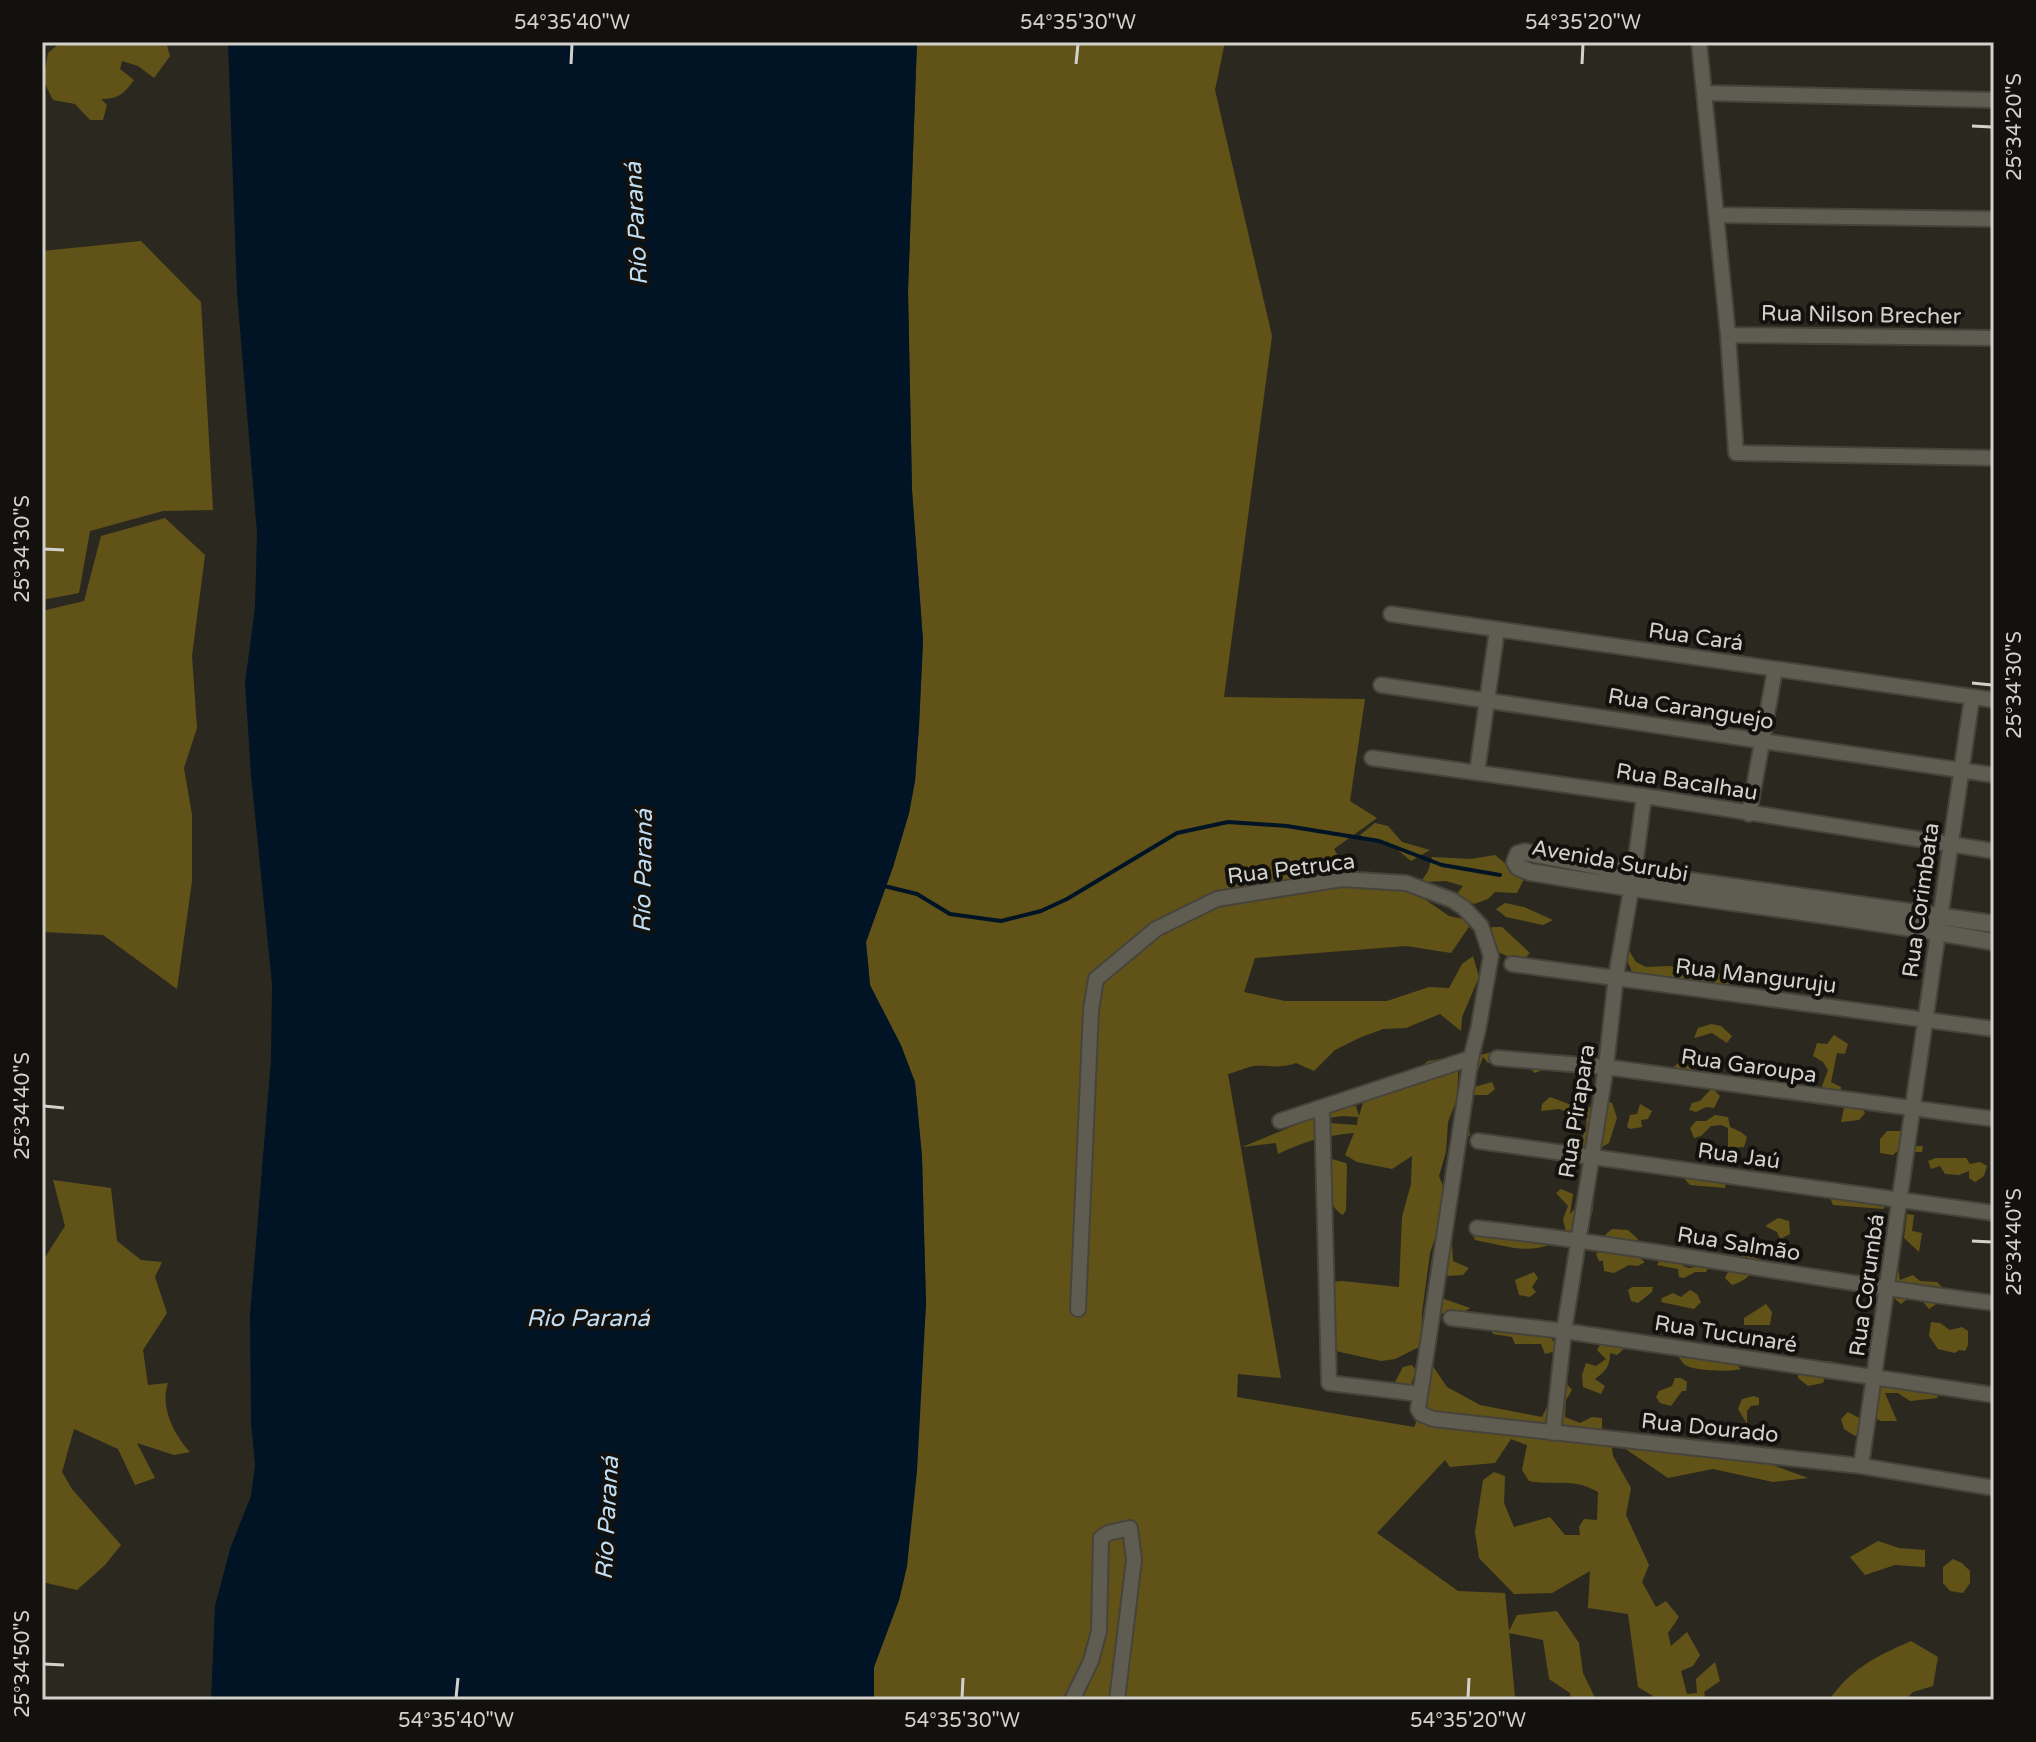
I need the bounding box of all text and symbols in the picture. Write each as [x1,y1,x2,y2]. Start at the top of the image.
text: 54°35'40"W [514,11,630,35]
text: 54°35'30"W [1020,11,1136,35]
text: 54°35'20"W [1525,11,1641,35]
text: 25°34'20"S [2003,73,2027,181]
water label: Río Paraná [619,161,654,286]
street label: Rua Nilson Brecher [1761,300,1962,330]
text: 25°34'30"S [11,495,35,603]
street label: Rua Cará [1647,617,1745,657]
text: 25°34'30"S [2003,631,2027,739]
street label: Rua Caranguejo [1606,683,1776,735]
street label: Rua Bacalhau [1614,758,1760,806]
water label: Río Paraná [628,808,659,933]
street label: Rua Corimbata [1897,821,1945,979]
street label: Avenida Surubi [1530,834,1690,888]
street label: Rua Petruca [1226,848,1356,890]
street label: Rua Manguruju [1674,953,1838,999]
street label: Rua Pirapara [1554,1042,1600,1180]
street label: Rua Garoupa [1679,1044,1819,1088]
text: 25°34'40"S [11,1052,35,1160]
street label: Rua Jaú [1696,1137,1782,1175]
text: 25°34'40"S [2003,1188,2027,1296]
street label: Rua Corumbá [1844,1212,1890,1358]
street label: Rua Salmão [1675,1221,1802,1267]
water label: Rio Paraná [526,1304,650,1333]
street label: Rua Tucunaré [1653,1310,1799,1358]
street label: Rua Dourado [1640,1408,1780,1448]
water label: Río Paraná [590,1455,625,1581]
text: 25°34'50"S [11,1610,35,1718]
text: 54°35'40"W [398,1709,514,1733]
text: 54°35'30"W [904,1709,1020,1733]
text: 54°35'20"W [1410,1709,1526,1733]

